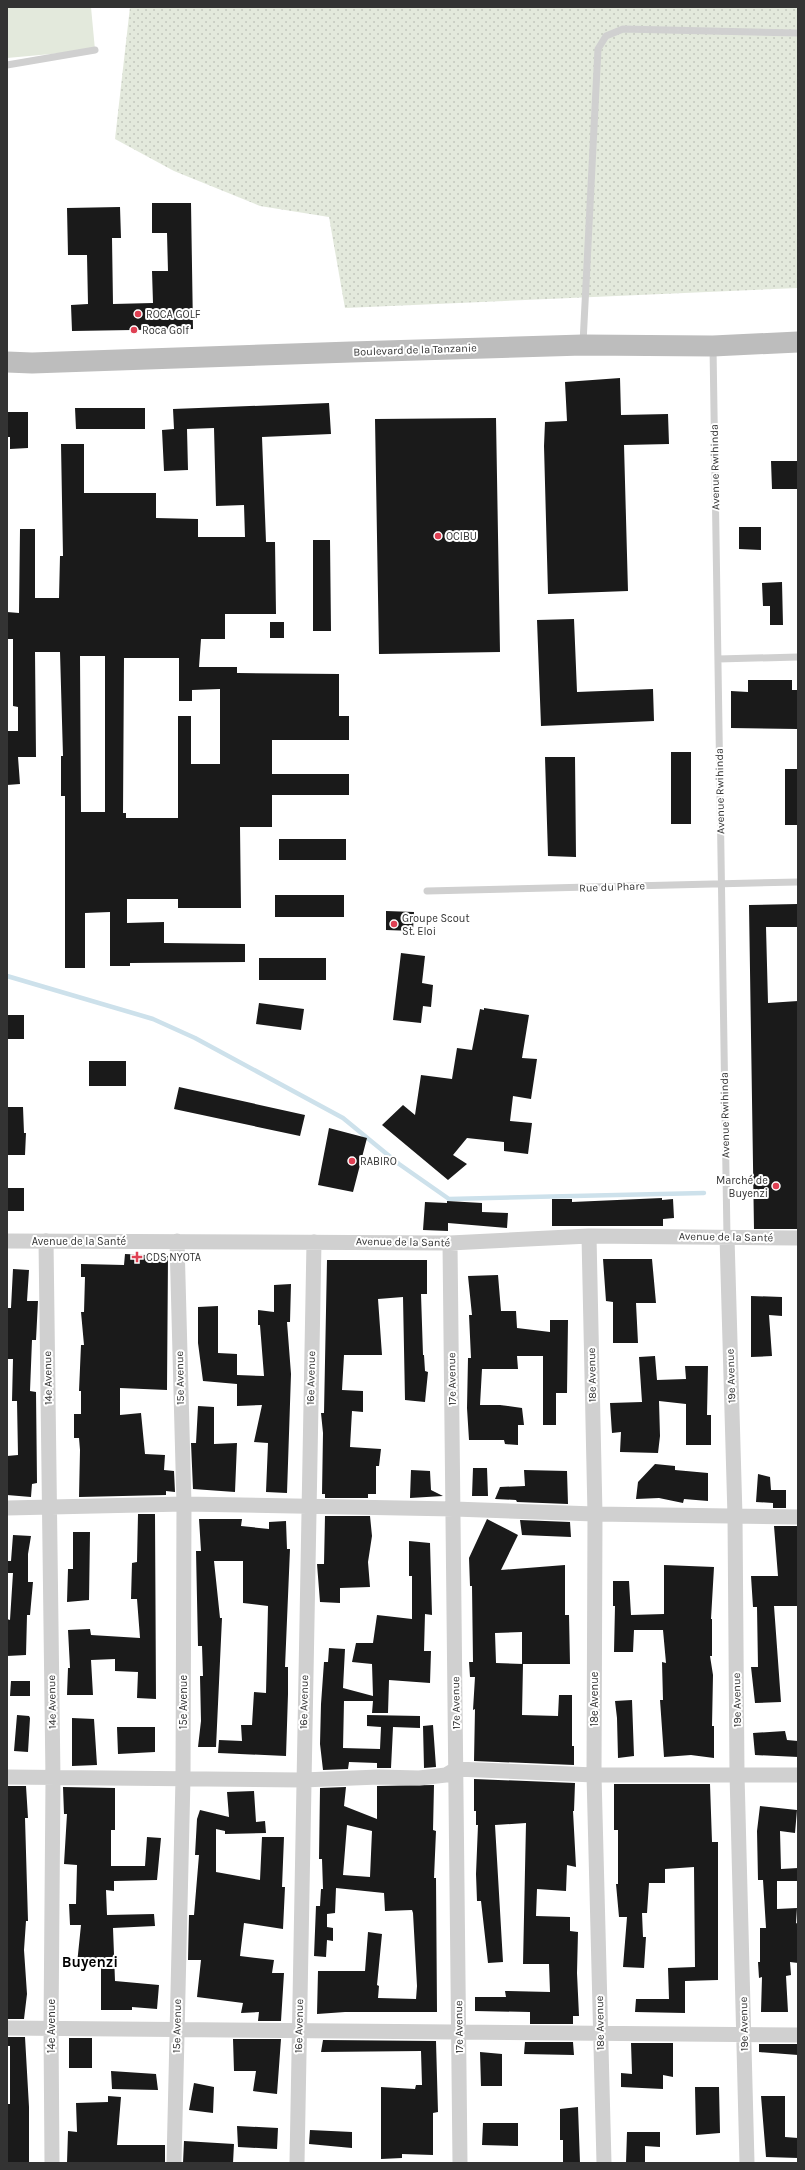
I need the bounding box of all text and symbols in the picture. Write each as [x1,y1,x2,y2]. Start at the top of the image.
place label: ROCA GOLF [146,308,201,321]
marker: ROCA GOLF [133,309,143,319]
place label: Roca Golf [142,324,189,337]
marker: Roca Golf [129,325,139,335]
street label: Boulevard de la Tanzanie [353,341,477,359]
street label: Avenue Rwihinda [708,424,722,510]
place label: OCIBU [446,530,477,543]
marker: OCIBU [433,531,443,541]
street label: Avenue Rwihinda [713,748,727,834]
street label: Rue du Phare [579,879,645,895]
place label: Groupe Scout St. Eloi [402,912,470,938]
marker: Groupe Scout St. Eloi [389,919,399,929]
street label: Avenue Rwihinda [718,1072,732,1158]
place label: RABIRO [360,1155,397,1168]
marker: RABIRO [347,1156,357,1166]
place label: Marché de Buyenzi [716,1174,768,1200]
marker: Marché de Buyenzi [771,1181,781,1191]
street label: Avenue de la Santé [679,1230,774,1244]
street label: Avenue de la Santé [32,1235,127,1248]
street label: Avenue de la Santé [356,1235,451,1249]
marker: CDS NYOTA [131,1251,143,1263]
place label: CDS NYOTA [146,1251,202,1264]
street label: 18e Avenue [585,1347,599,1403]
street label: 19e Avenue [724,1348,738,1403]
street label: 14e Avenue [41,1350,55,1405]
street label: 15e Avenue [173,1350,187,1405]
street label: 16e Avenue [304,1350,318,1405]
street label: 17e Avenue [445,1352,459,1406]
street label: 18e Avenue [588,1671,601,1726]
street label: 19e Avenue [730,1672,744,1727]
street label: 14e Avenue [45,1674,59,1729]
street label: 15e Avenue [177,1674,190,1729]
street label: 16e Avenue [297,1674,311,1729]
street label: 17e Avenue [449,1676,463,1730]
district label: Buyenzi [62,1953,118,1971]
street label: 18e Avenue [593,1995,607,2051]
street label: 19e Avenue [737,1996,751,2051]
street label: 15e Avenue [170,1998,184,2053]
street label: 16e Avenue [292,1998,306,2053]
street label: 14e Avenue [45,1999,58,2053]
street label: 17e Avenue [452,2000,466,2054]

